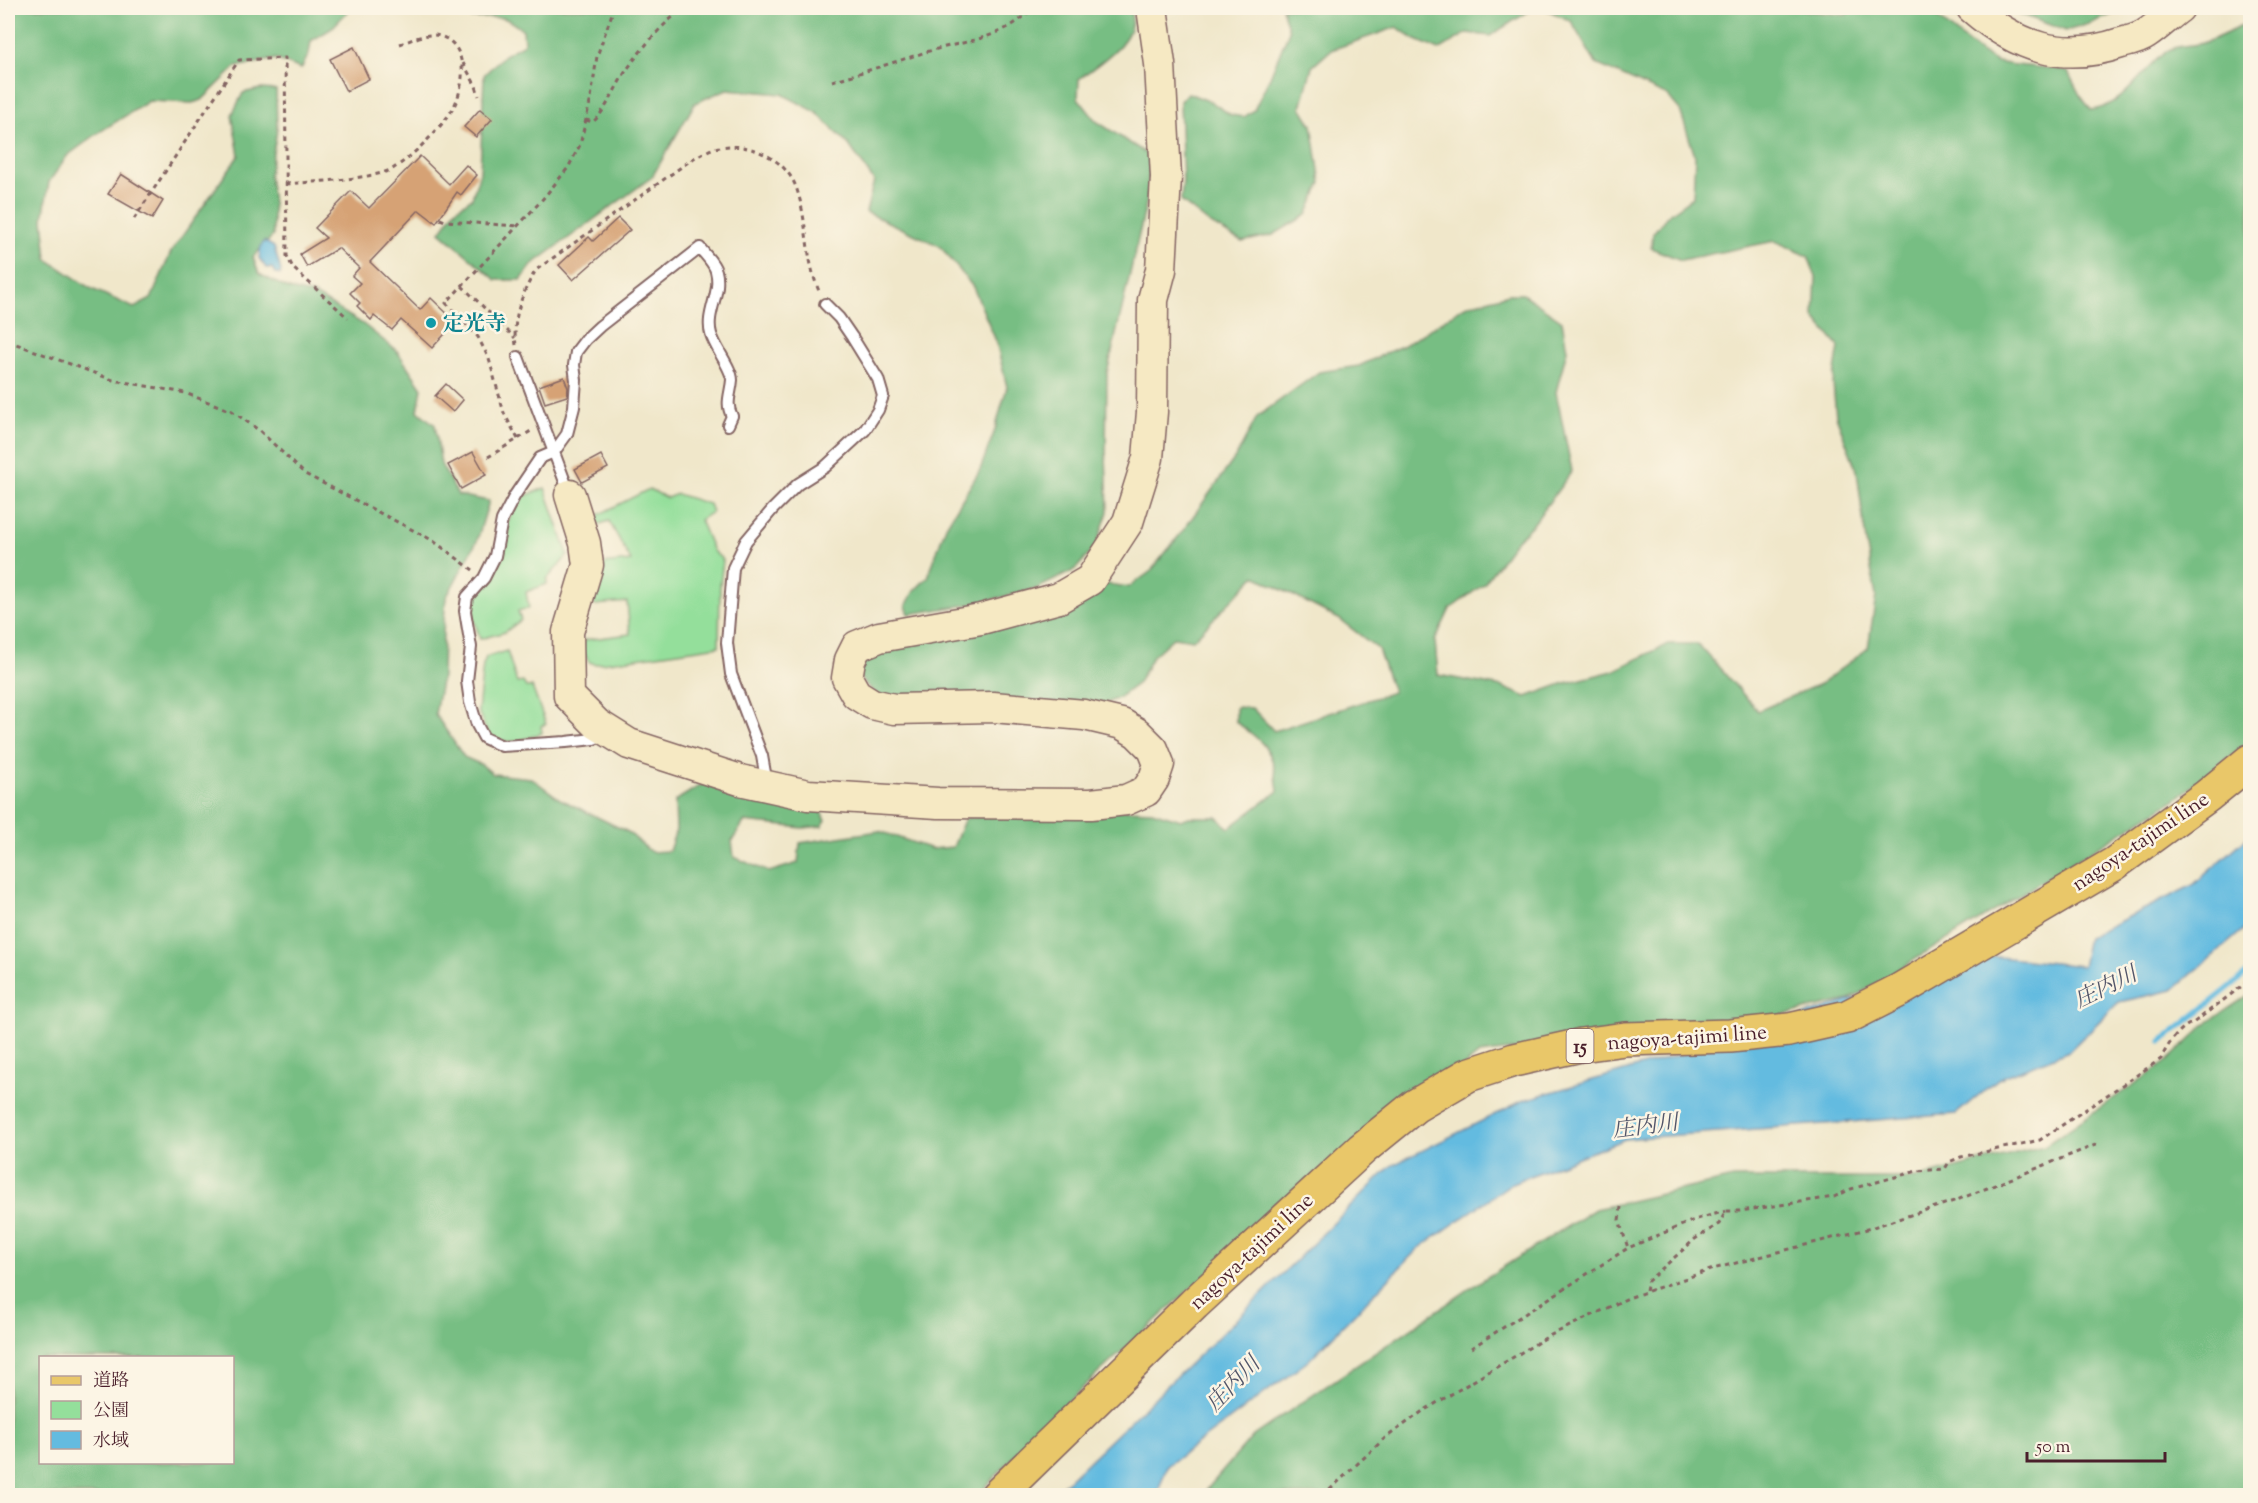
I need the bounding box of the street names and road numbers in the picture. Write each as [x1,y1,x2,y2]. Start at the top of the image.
street label: nagoya-tajimi line [2067,786,2216,900]
street label: nagoya-tajimi line [1606,1018,1768,1060]
road number: 15 [1566,1029,1594,1063]
street label: nagoya-tajimi line [1184,1187,1321,1318]

